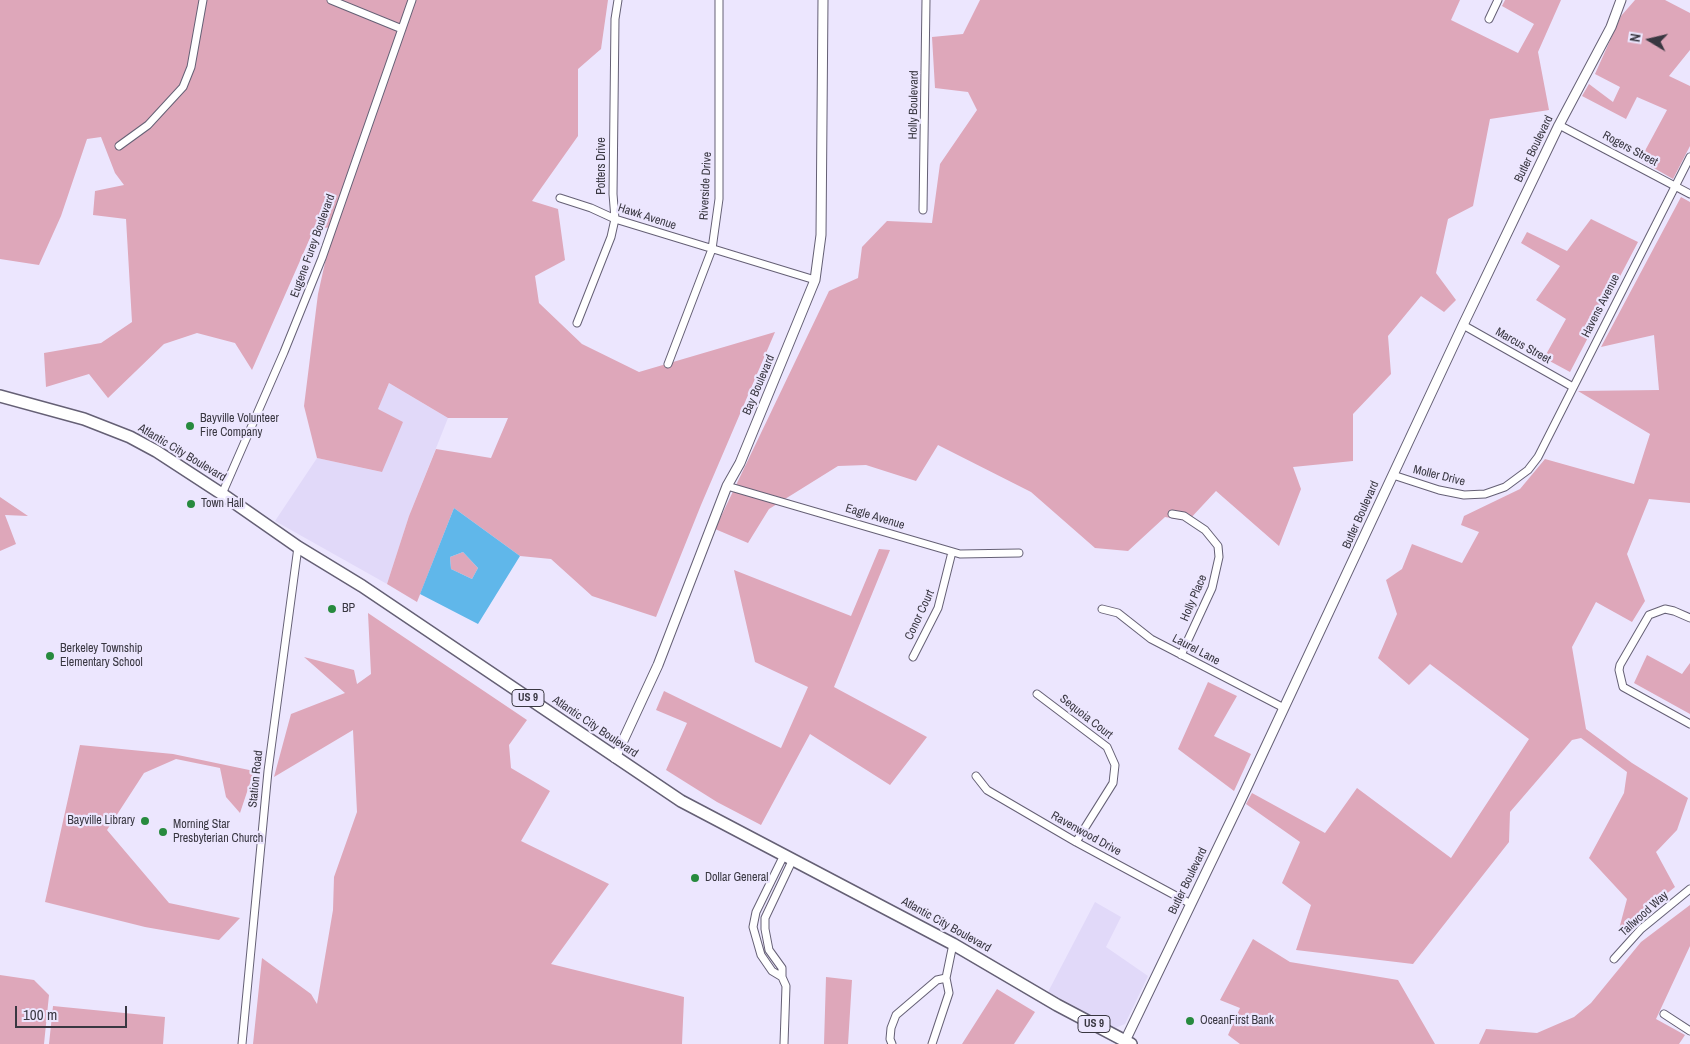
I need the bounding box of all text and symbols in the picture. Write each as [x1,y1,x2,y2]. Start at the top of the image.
north arrow [1625,15,1675,65]
text: N [1626,32,1645,43]
street label: Holly Boulevard [906,70,922,140]
street label: Butler Boulevard [1512,113,1556,185]
street label: Rogers Street [1600,128,1660,170]
street label: Potters Drive [595,137,609,195]
street label: Riverside Drive [697,151,715,221]
street label: Eugene Furey Boulevard [288,192,338,300]
street label: Hawk Avenue [616,201,678,233]
street label: Havens Avenue [1579,272,1623,340]
street label: Marcus Street [1493,325,1553,367]
street label: Bay Boulevard [740,353,778,417]
place label: Bayville Volunteer Fire Company [200,412,279,440]
marker: Bayville Volunteer Fire Company [184,420,196,432]
street label: Atlantic City Boulevard [135,421,229,485]
street label: Moller Drive [1412,463,1466,489]
street label: Butler Boulevard [1340,479,1382,551]
place label: Town Hall [201,497,244,511]
marker: Town Hall [185,498,197,510]
street label: Eagle Avenue [844,501,906,533]
street label: Holly Place [1178,573,1210,623]
street label: Conor Court [902,588,938,642]
place label: BP [342,602,355,616]
marker: BP [326,603,338,615]
street label: Laurel Lane [1170,631,1222,669]
place label: Berkeley Township Elementary School [60,642,143,670]
marker: Berkeley Township Elementary School [44,650,56,662]
road number: US 9 [512,690,544,706]
street label: Sequoia Court [1057,692,1115,742]
street label: Atlantic City Boulevard [549,693,641,761]
street label: Station Road [246,750,266,808]
street label: Ravenwood Drive [1048,809,1124,859]
place label: Bayville Library [67,814,135,828]
marker: Bayville Library [139,815,151,827]
place label: Morning Star Presbyterian Church [173,818,263,846]
marker: Morning Star Presbyterian Church [157,826,169,838]
street label: Butler Boulevard [1166,845,1210,917]
place label: Dollar General [705,871,768,885]
marker: Dollar General [689,872,701,884]
street label: Tallwood Way [1617,888,1671,940]
street label: Atlantic City Boulevard [899,894,993,956]
scale bar [18,996,130,1028]
text: 100 m [23,1004,57,1025]
place label: OceanFirst Bank [1200,1014,1274,1028]
marker: OceanFirst Bank [1184,1015,1196,1027]
road number: US 9 [1078,1016,1110,1032]

